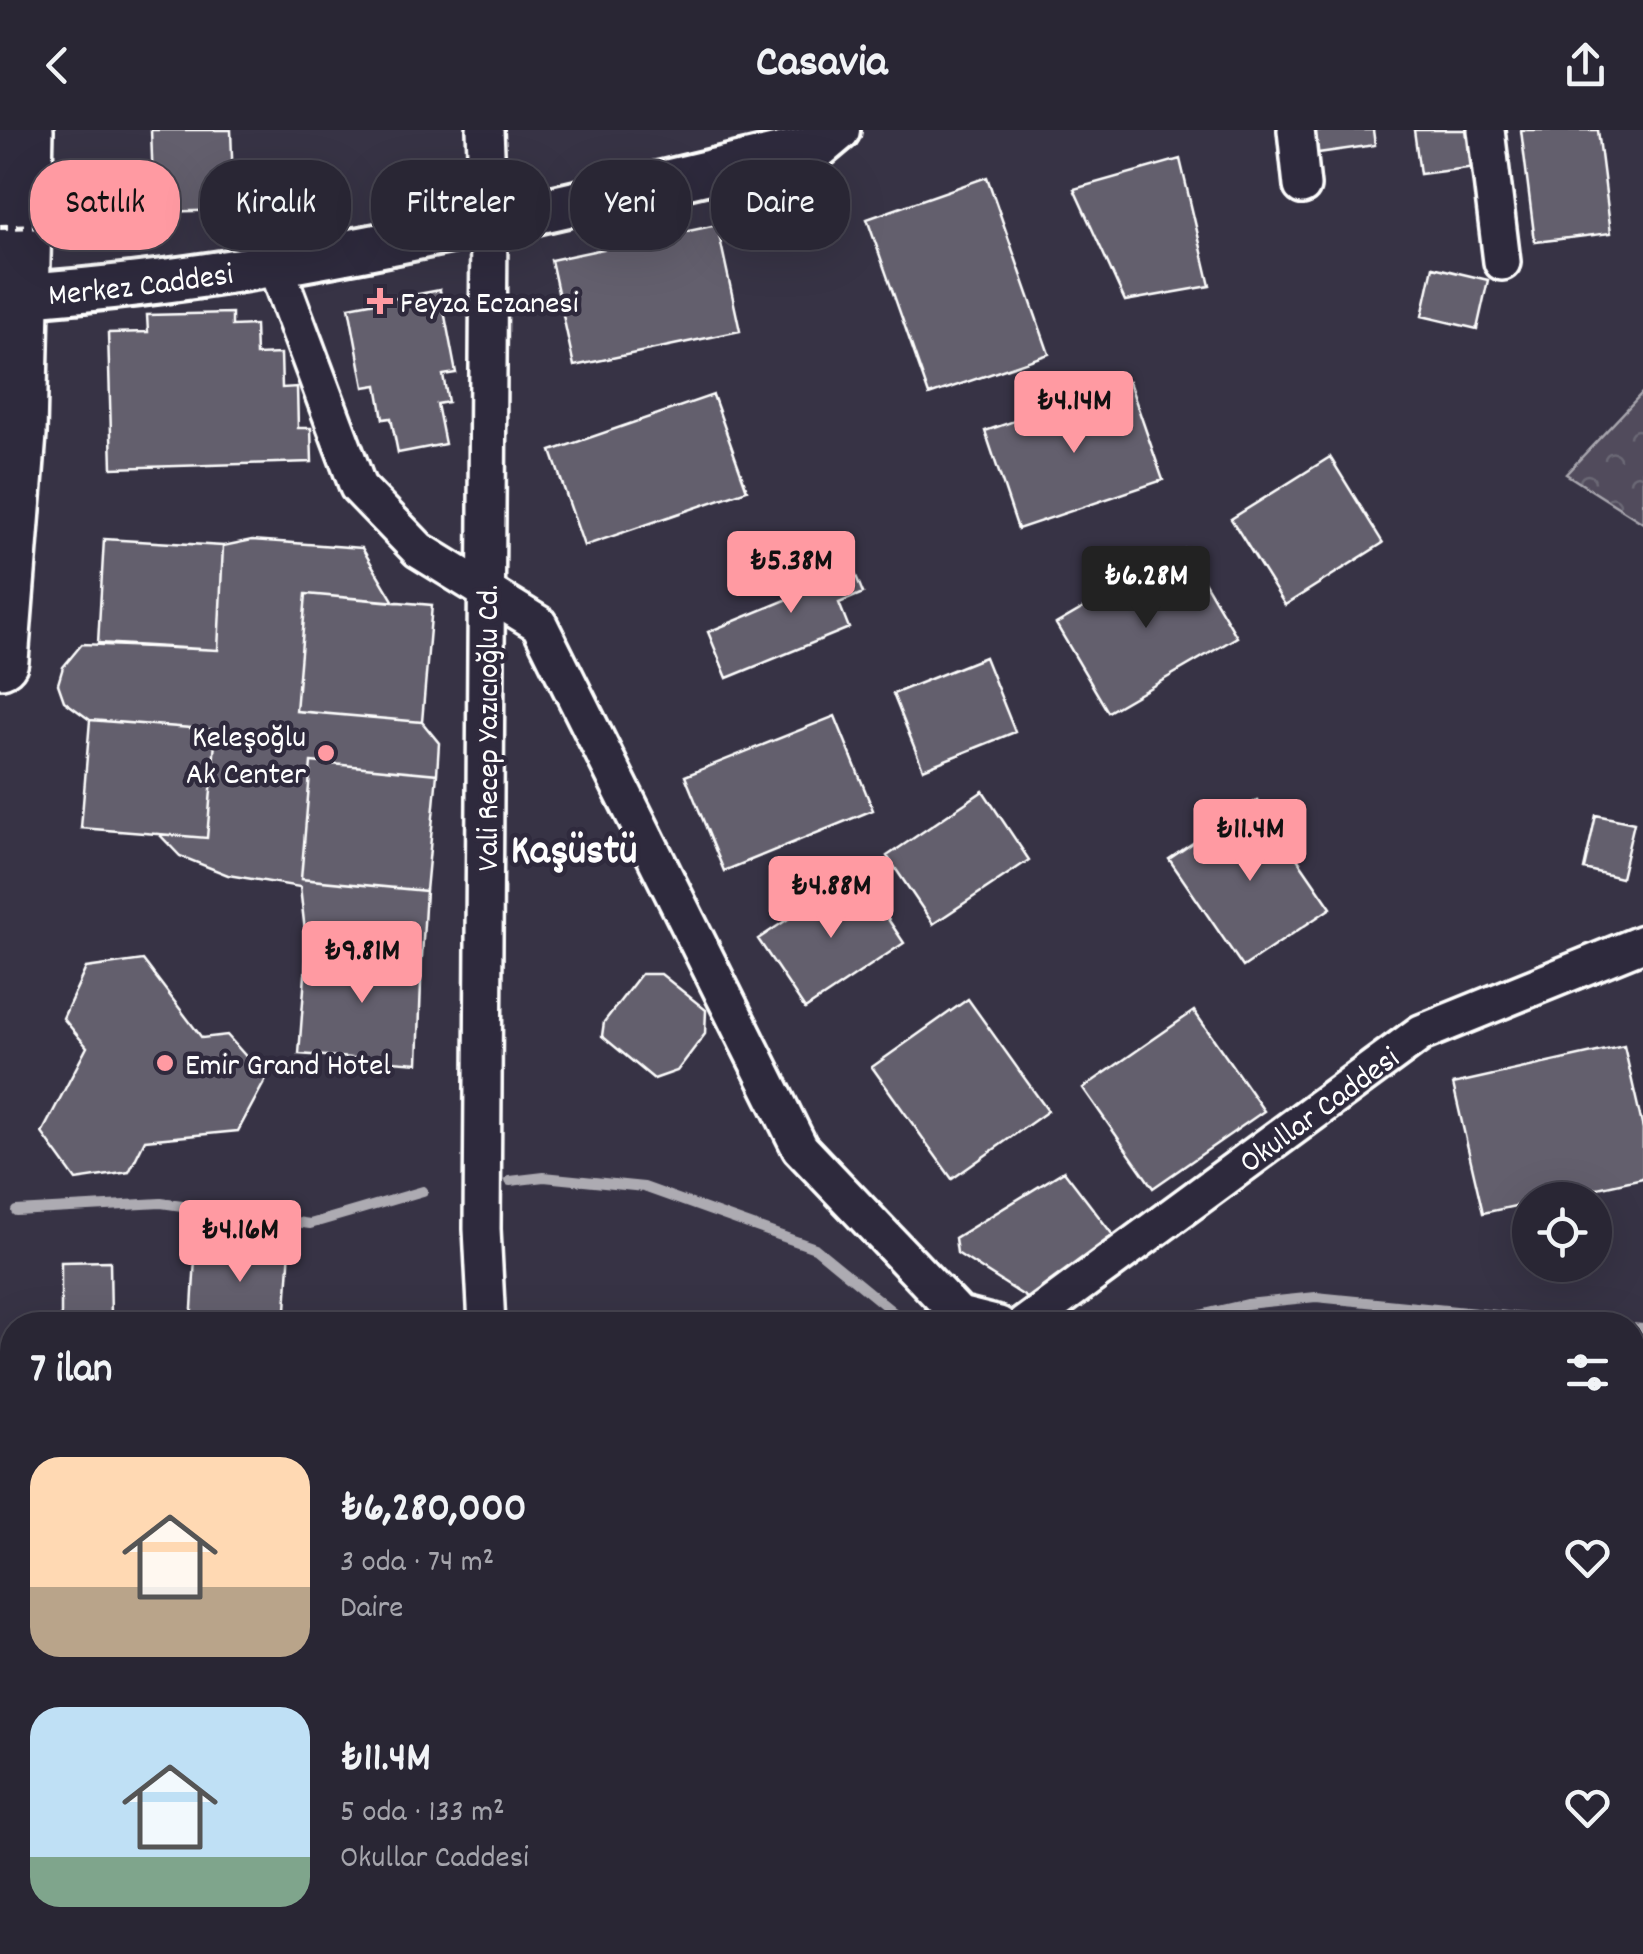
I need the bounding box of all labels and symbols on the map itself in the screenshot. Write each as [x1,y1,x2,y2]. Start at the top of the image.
street label: Merkez Caddesi [47,254,237,321]
place label: Feyza Eczanesi [400,283,579,329]
marker: Feyza Eczanesi [369,290,391,312]
pin: ₺4.14M [993,371,1155,456]
pin: ₺5.38M [710,531,872,616]
pin: ₺6.28M [1065,546,1227,631]
street label: Vali Recep Yazıcıoğlu Cd. [468,585,514,871]
place label: Keleşoğlu Ak Center [186,717,306,800]
marker: Keleşoğlu Ak Center [315,742,337,764]
pin: ₺11.4M [1169,799,1331,884]
district label: Kaşüstü [511,824,637,884]
pin: ₺4.88M [750,856,912,941]
pin: ₺9.81M [281,921,443,1006]
street label: Okullar Caddesi [1231,1038,1411,1187]
place label: Emir Grand Hotel [185,1045,391,1091]
marker: Emir Grand Hotel [154,1052,176,1074]
pin: ₺4.16M [159,1200,321,1285]

